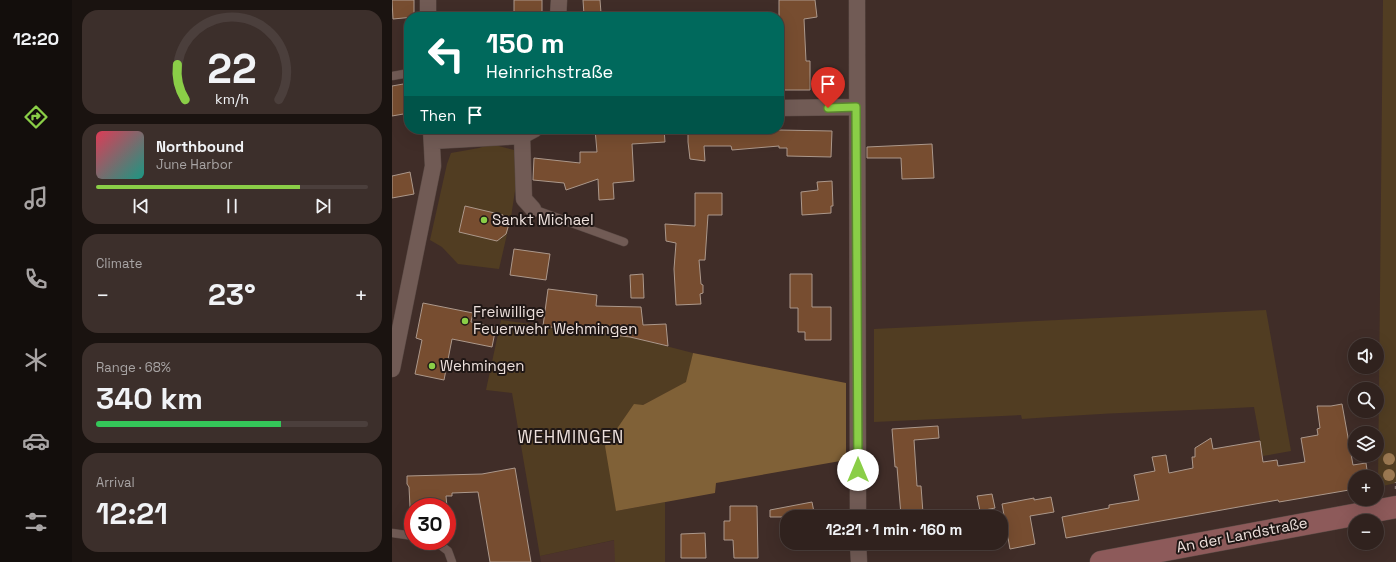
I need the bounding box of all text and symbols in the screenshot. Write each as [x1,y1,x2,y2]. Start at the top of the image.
text: 150 m [486,25,565,61]
text: 12:20 [13,27,59,50]
icon: left [420,28,472,80]
text: 22 [207,42,257,95]
text: Heinrichstraße [486,60,613,83]
pin [811,67,845,108]
icon: arrive [817,73,839,95]
text: km/h [215,90,249,108]
icon: directions [22,103,50,131]
icon: arrive [464,104,486,126]
text: Then [420,106,456,125]
text: Northbound [156,137,244,156]
text: June Harbor [156,156,233,173]
icon: music [22,184,50,212]
icon: previous [130,195,152,217]
icon: pause [221,195,243,217]
icon: next [312,195,334,217]
place label: Sankt Michael [492,210,594,229]
marker: Sankt Michael [479,215,489,225]
text: Climate [96,255,142,272]
icon: phone [22,265,50,293]
text: 23° [208,275,256,314]
text: − [96,281,110,309]
text: + [354,281,368,309]
place label: Freiwillige Feuerwehr Wehmingen [473,302,637,338]
marker: Freiwillige Feuerwehr Wehmingen [460,316,470,326]
map controls [1348,338,1384,550]
button: sound [1348,338,1384,374]
icon: climate [22,346,50,374]
place label: Wehmingen [440,356,524,375]
text: Range · 68% [96,359,171,376]
marker: Wehmingen [427,361,437,371]
text: 340 km [96,379,203,418]
button: search [1348,382,1384,418]
district label: WEHMINGEN [518,426,624,448]
button: layers [1348,426,1384,462]
icon: car [22,427,50,455]
position arrow [837,449,879,491]
button: + [1348,470,1384,506]
text: Arrival [96,474,135,491]
text: 12:21 [96,494,168,533]
speed limit sign: 30 [404,498,456,550]
icon: filters [22,508,50,536]
street label: An der Landstraße [1175,512,1309,557]
button: − [1348,514,1384,550]
text: 12:21 · 1 min · 160 m [826,520,962,539]

